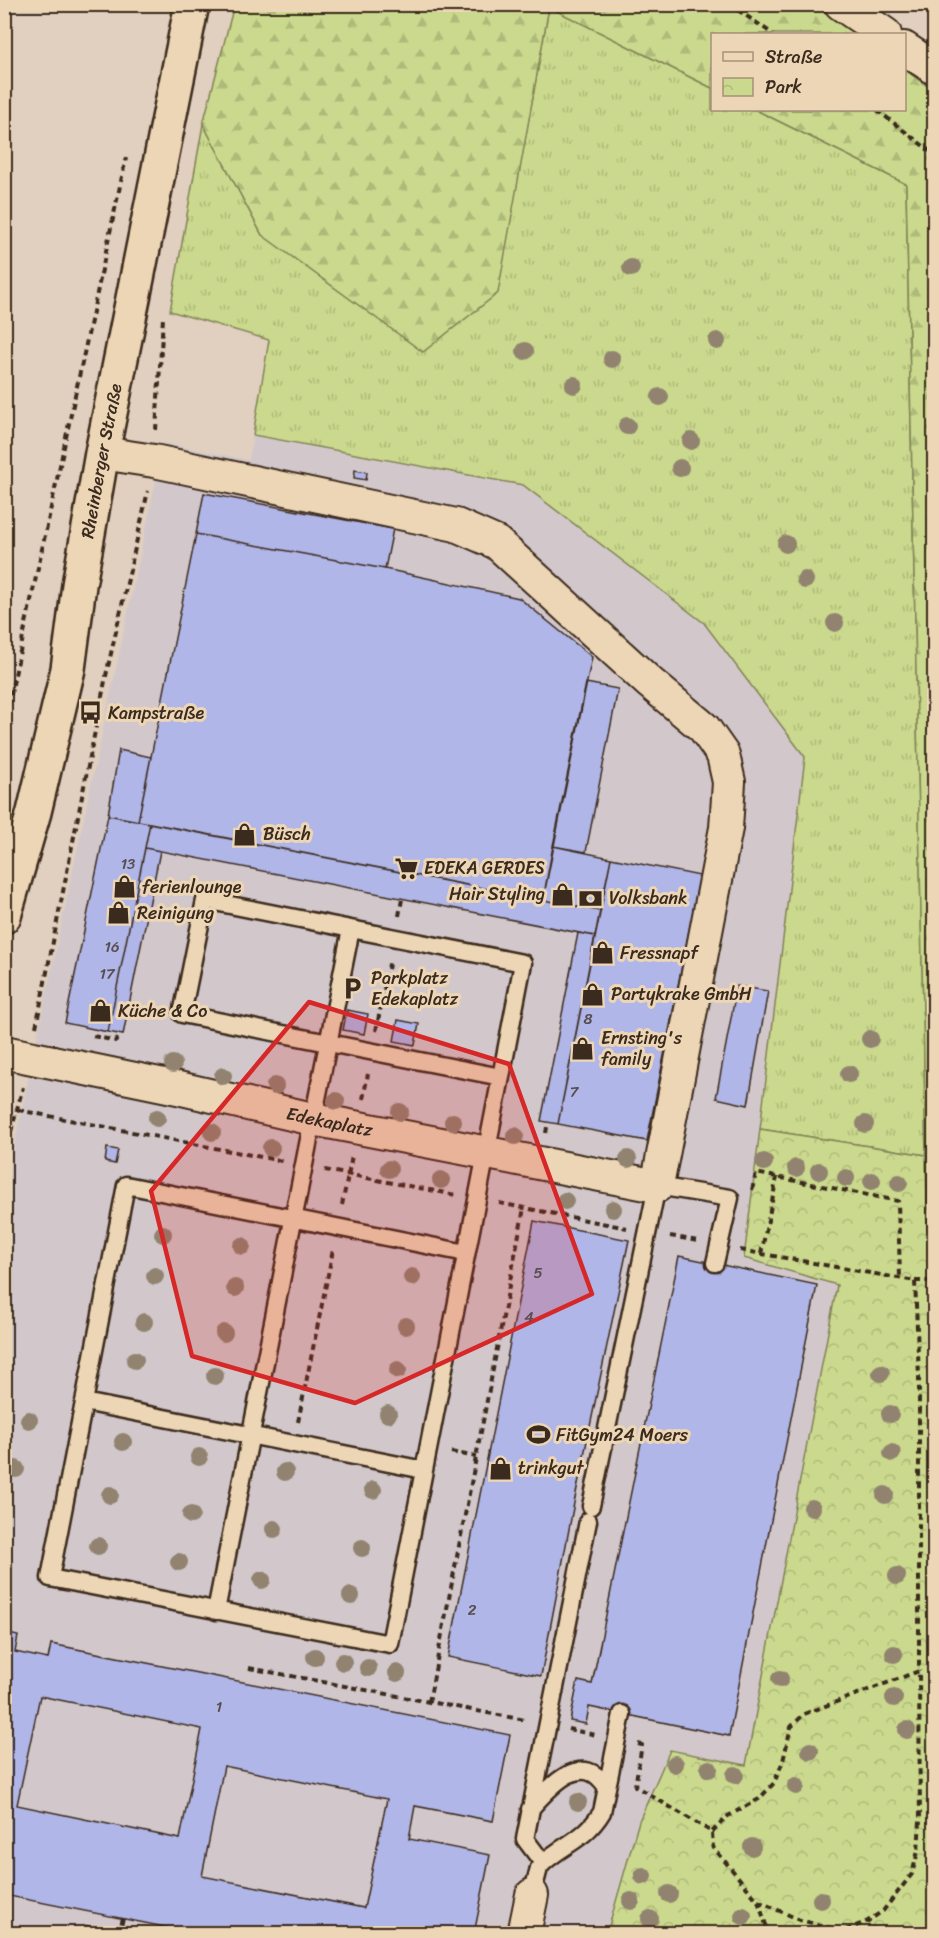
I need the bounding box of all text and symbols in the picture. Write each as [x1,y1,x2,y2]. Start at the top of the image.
legend [711,33,906,111]
text: Straße [765,41,822,73]
text: Park [765,71,802,103]
street label: Rheinberger Straße [71,380,132,541]
place label: Kampstraße [108,697,204,729]
bus stop icon: Kampstraße [77,700,103,726]
place label: Büsch [263,818,311,850]
shop icon: Büsch [232,821,258,847]
house number: 13 [121,851,135,877]
place label: EDEKA GERDES [424,852,545,884]
supermarket icon: EDEKA GERDES [393,855,419,881]
place label: ferienlounge [142,871,242,903]
shop icon: ferienlounge [111,874,137,900]
place label: Hair Styling [449,878,545,910]
shop icon: Hair Styling [550,881,576,907]
place label: Volksbank [609,882,688,914]
bank icon: Volksbank [578,885,604,911]
place label: Reinigung [137,897,214,929]
shop icon: Reinigung [106,900,132,926]
house number: 16 [105,934,119,960]
place label: Fressnapf [620,937,700,969]
shop icon: Fressnapf [589,940,615,966]
house number: 17 [99,961,116,987]
place label: Parkplatz Edekaplatz [371,962,459,1015]
parking icon: Parkplatz Edekaplatz [340,975,366,1001]
place label: Partykrake GmbH [611,978,752,1010]
shop icon: Partykrake GmbH [580,981,606,1007]
place label: Küche & Co [118,995,207,1027]
shop icon: Küche & Co [87,998,113,1024]
house number: 8 [583,1006,593,1032]
place label: Ernsting's family [601,1022,683,1075]
shop icon: Ernsting's family [570,1035,596,1061]
house number: 7 [570,1079,580,1105]
street label: Edekaplatz [283,1097,376,1146]
house number: 5 [533,1260,543,1286]
house number: 4 [524,1304,534,1330]
place label: FitGym24 Moers [556,1419,689,1451]
sports icon: FitGym24 Moers [525,1422,551,1448]
place label: trinkgut [518,1452,584,1484]
shop icon: trinkgut [487,1455,513,1481]
house number: 2 [468,1597,477,1623]
house number: 1 [216,1694,222,1720]

